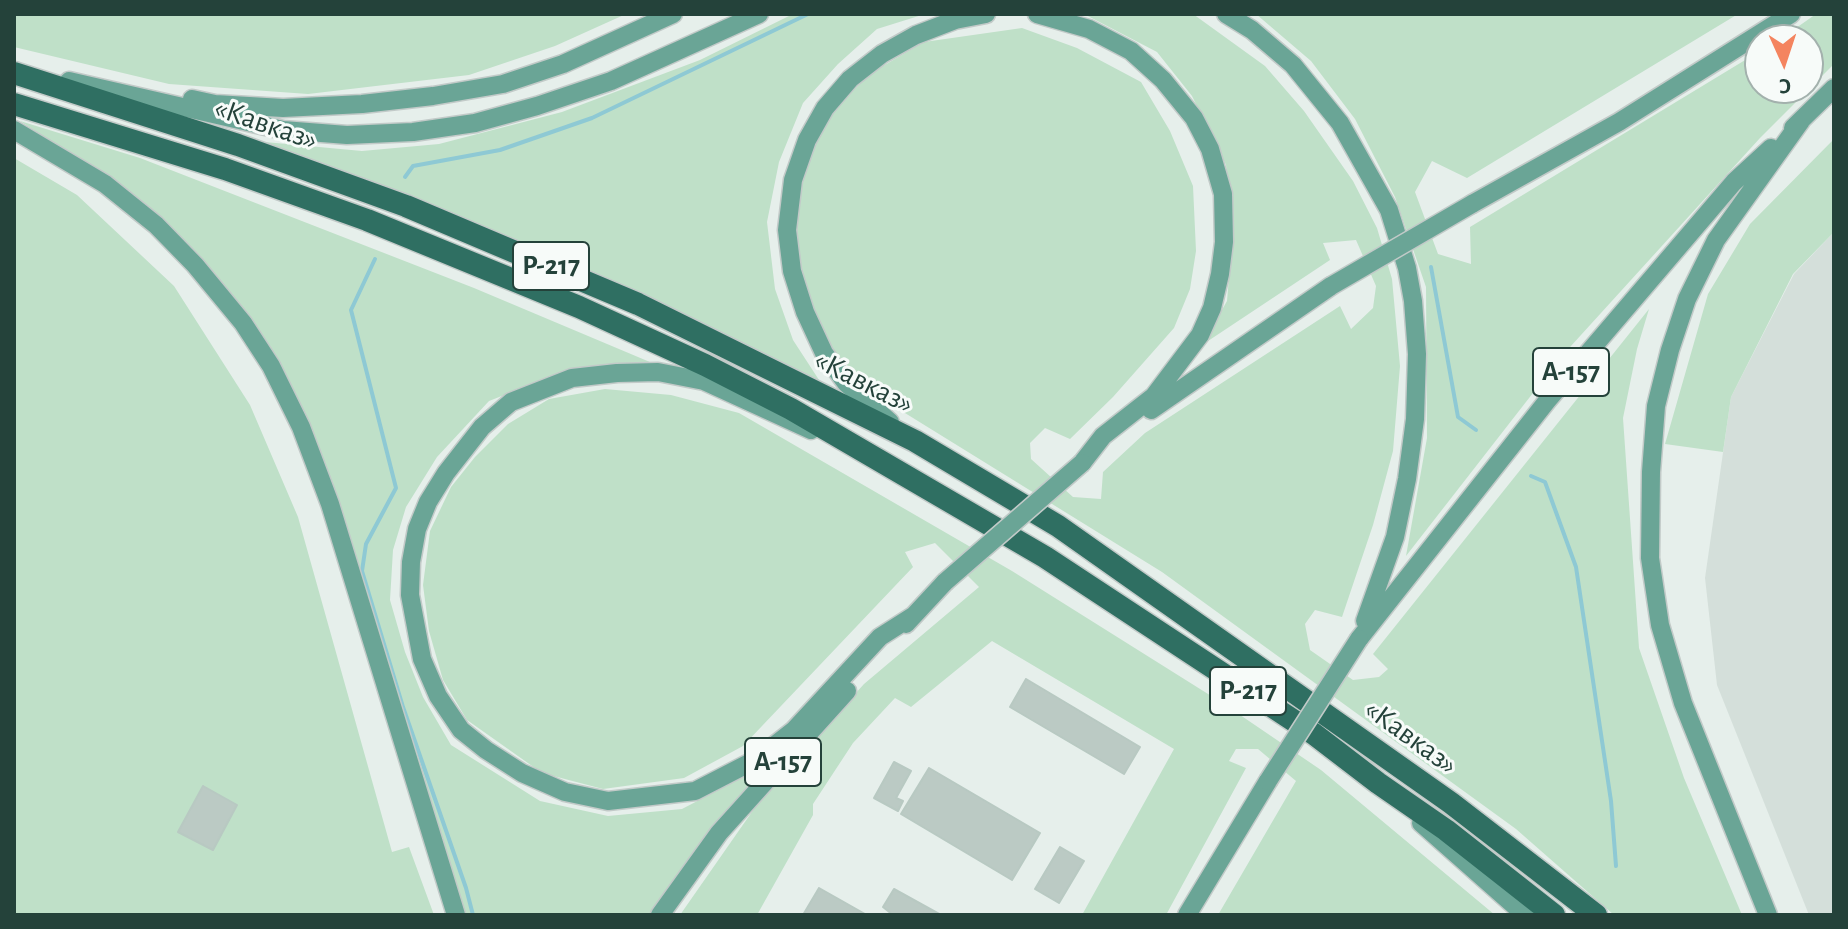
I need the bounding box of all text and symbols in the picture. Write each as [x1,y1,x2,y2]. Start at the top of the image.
north arrow [1744,24,1824,104]
text: С [1779,75,1792,97]
street label: «Кавказ» [210,90,322,158]
road number: Р-217 [513,242,589,290]
street label: «Кавказ» [808,342,920,422]
road number: А-157 [1533,348,1609,396]
road number: Р-217 [1210,667,1286,715]
street label: «Кавказ» [1357,691,1465,783]
road number: А-157 [745,738,821,786]

